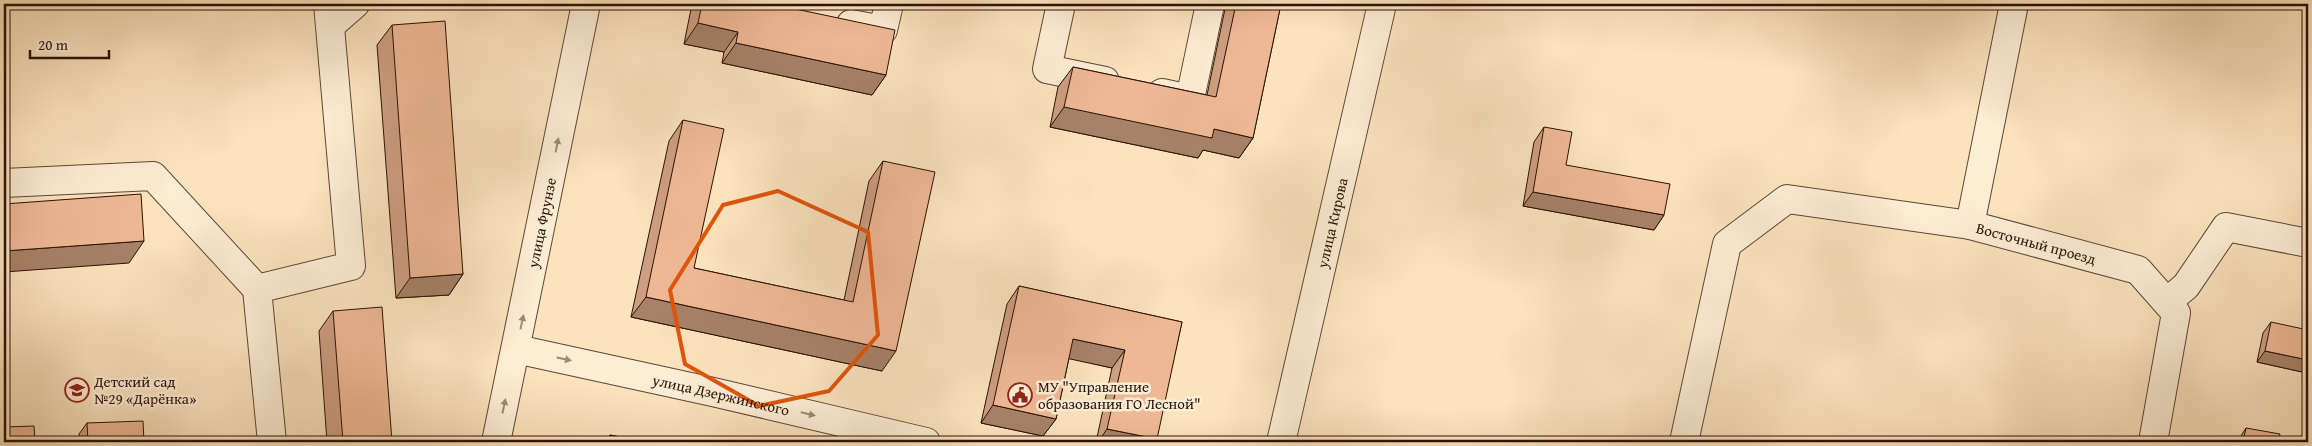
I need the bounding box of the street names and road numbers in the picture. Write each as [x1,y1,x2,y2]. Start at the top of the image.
street label: улица Кирова [1311,175,1352,271]
street label: улица Фрунзе [521,176,561,271]
street label: Восточный проезд [1974,217,2099,269]
street label: улица Дзержинского [650,368,792,420]

